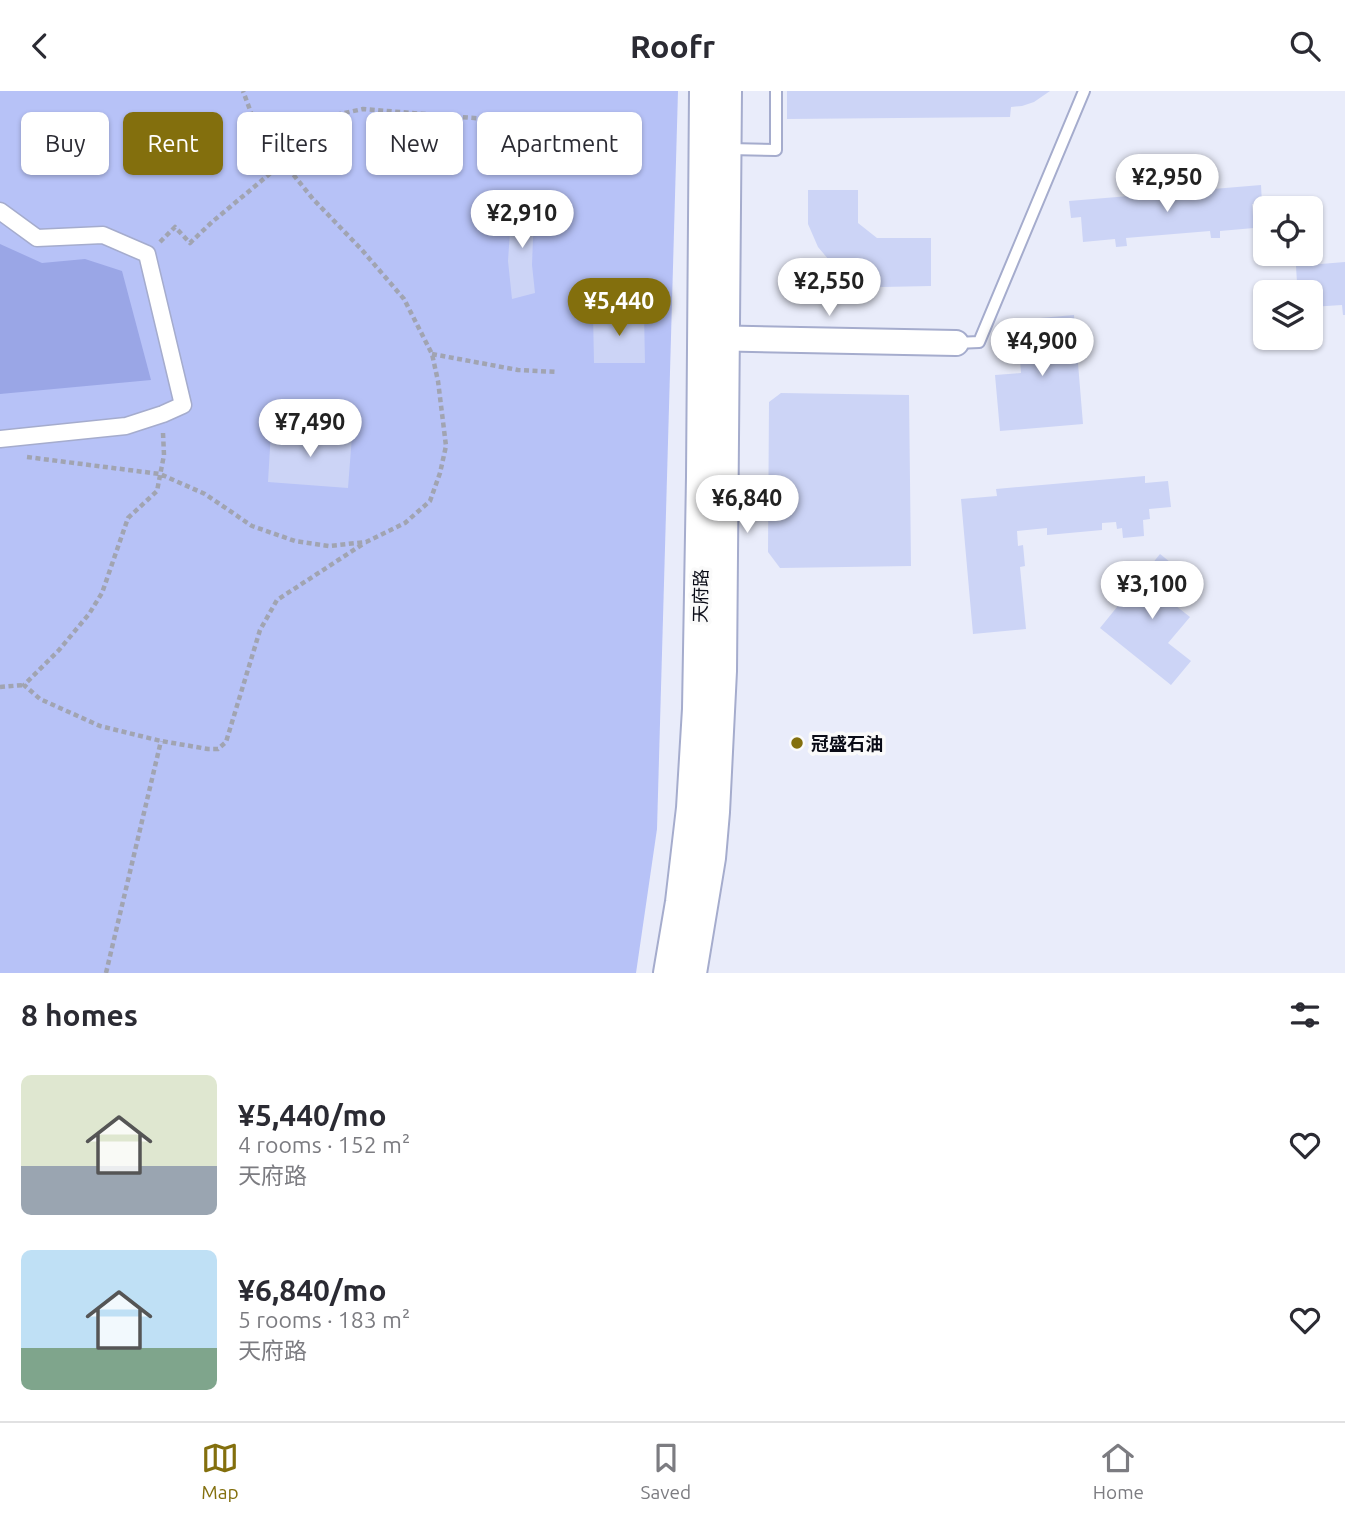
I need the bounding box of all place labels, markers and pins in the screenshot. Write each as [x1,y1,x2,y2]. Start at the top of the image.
pin: ¥2,950 [1110,155,1224,214]
pin: ¥2,910 [465,191,579,250]
pin: ¥2,550 [772,259,886,318]
pin: ¥5,440 [562,279,676,338]
pin: ¥4,900 [985,319,1099,378]
pin: ¥7,490 [253,399,367,459]
pin: ¥6,840 [690,475,804,535]
pin: ¥3,100 [1095,561,1209,621]
place label: 冠盛石油 [811,733,883,753]
marker: 冠盛石油 [789,735,805,751]

